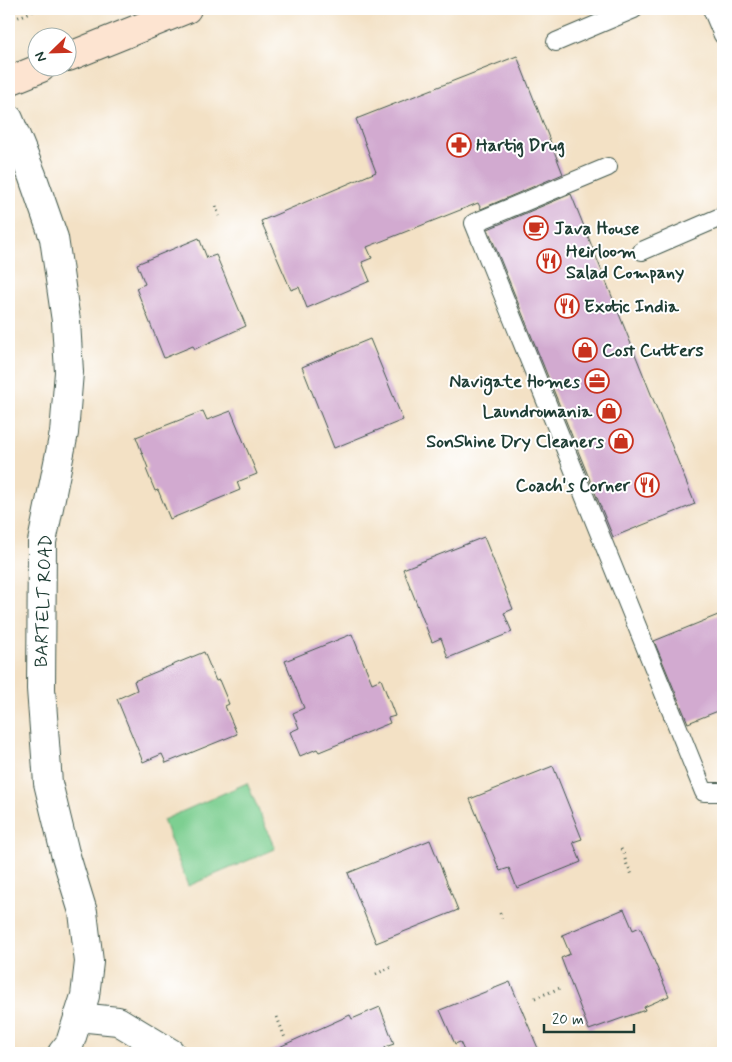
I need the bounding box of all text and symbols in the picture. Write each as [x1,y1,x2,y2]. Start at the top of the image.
north arrow [28,28,78,78]
text: N [31,49,51,64]
pharmacy icon: Hartig Drug [446,132,472,158]
place label: Hartig Drug [476,134,565,158]
cafe icon: Java House [523,215,549,241]
place label: Java House [554,217,639,241]
place label: Heirloom Salad Company [566,240,684,285]
restaurant icon: Heirloom Salad Company [536,248,562,274]
restaurant icon: Exotic India [554,293,580,319]
place label: Exotic India [584,295,680,319]
shop icon: Cost Cutters [572,337,598,363]
place label: Cost Cutters [602,339,704,363]
office icon: Navigate Homes [584,368,610,394]
place label: Navigate Homes [449,370,580,396]
shop icon: Laundromania [596,398,622,424]
place label: Laundromania [482,400,593,424]
shop icon: SonShine Dry Cleaners [608,428,634,454]
place label: SonShine Dry Cleaners [426,430,604,454]
restaurant icon: Coach's Corner [634,472,660,498]
place label: Coach's Corner [516,474,631,498]
street label: BARTELT ROAD [30,534,58,668]
scale bar [544,1002,634,1034]
text: 20 m [552,1010,584,1030]

